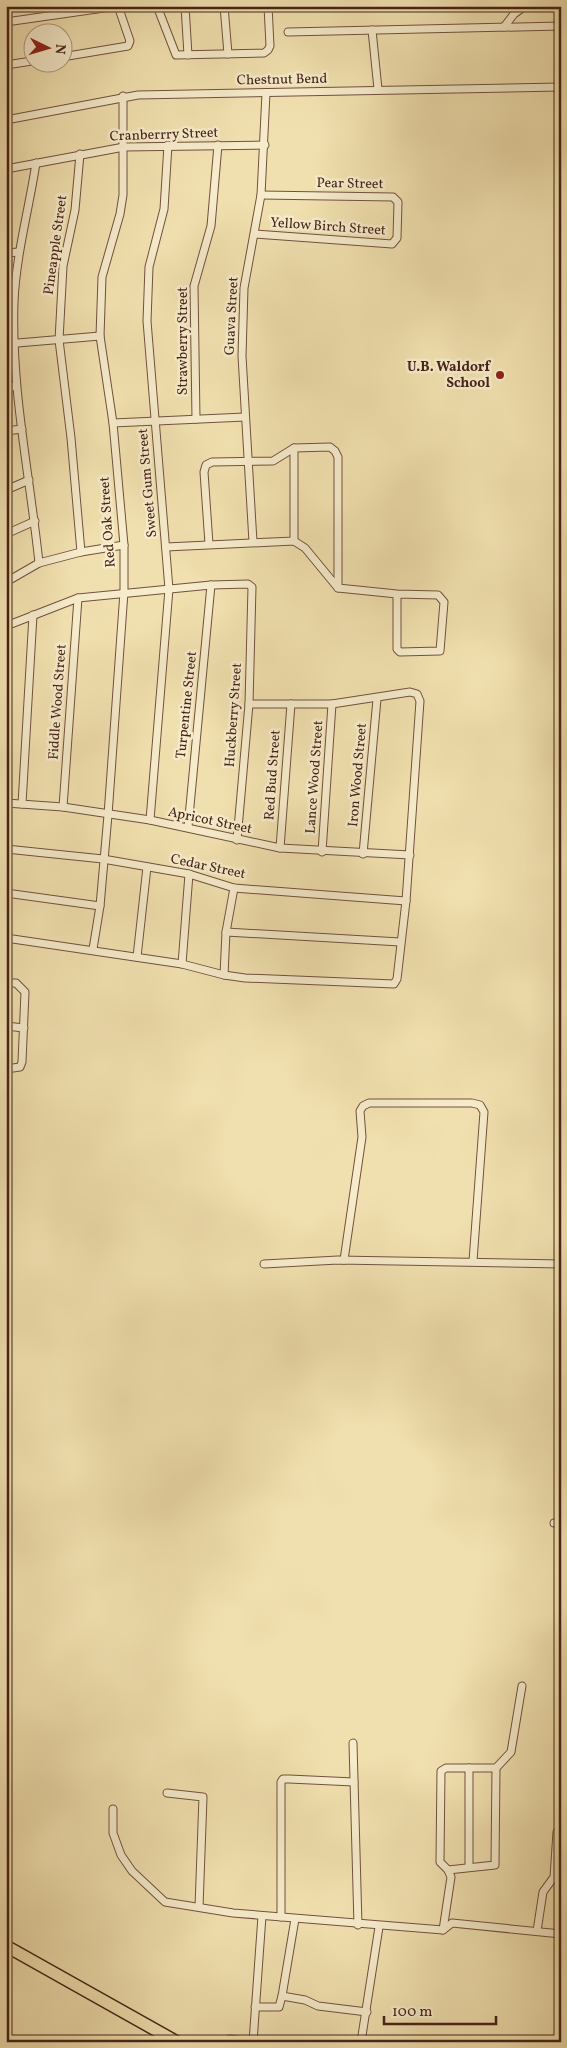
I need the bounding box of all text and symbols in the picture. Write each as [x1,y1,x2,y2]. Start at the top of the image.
north arrow [22,22,72,72]
text: N [50,43,69,55]
street label: Chestnut Bend [237,70,328,90]
street label: Cranberrry Street [109,124,219,146]
street label: Pear Street [316,174,384,194]
street label: Pineapple Street [40,194,72,296]
street label: Yellow Birch Street [270,213,386,241]
street label: Guava Street [220,276,244,356]
street label: Strawberry Street [174,287,193,395]
place label: U.B. Waldorf School [407,358,491,393]
marker: U.B. Waldorf School [494,369,506,381]
street label: Sweet Gum Street [134,428,162,538]
street label: Red Oak Street [95,476,121,568]
street label: Fiddle Wood Street [44,643,72,760]
street label: Turpentine Street [172,650,202,760]
street label: Huckberry Street [221,662,247,768]
street label: Lance Wood Street [302,720,328,834]
street label: Iron Wood Street [344,722,372,828]
street label: Red Bud Street [260,729,286,821]
street label: Apricot Street [166,803,254,839]
street label: Cedar Street [169,850,247,884]
scale bar [384,1993,497,2025]
text: 100 m [392,2002,432,2023]

